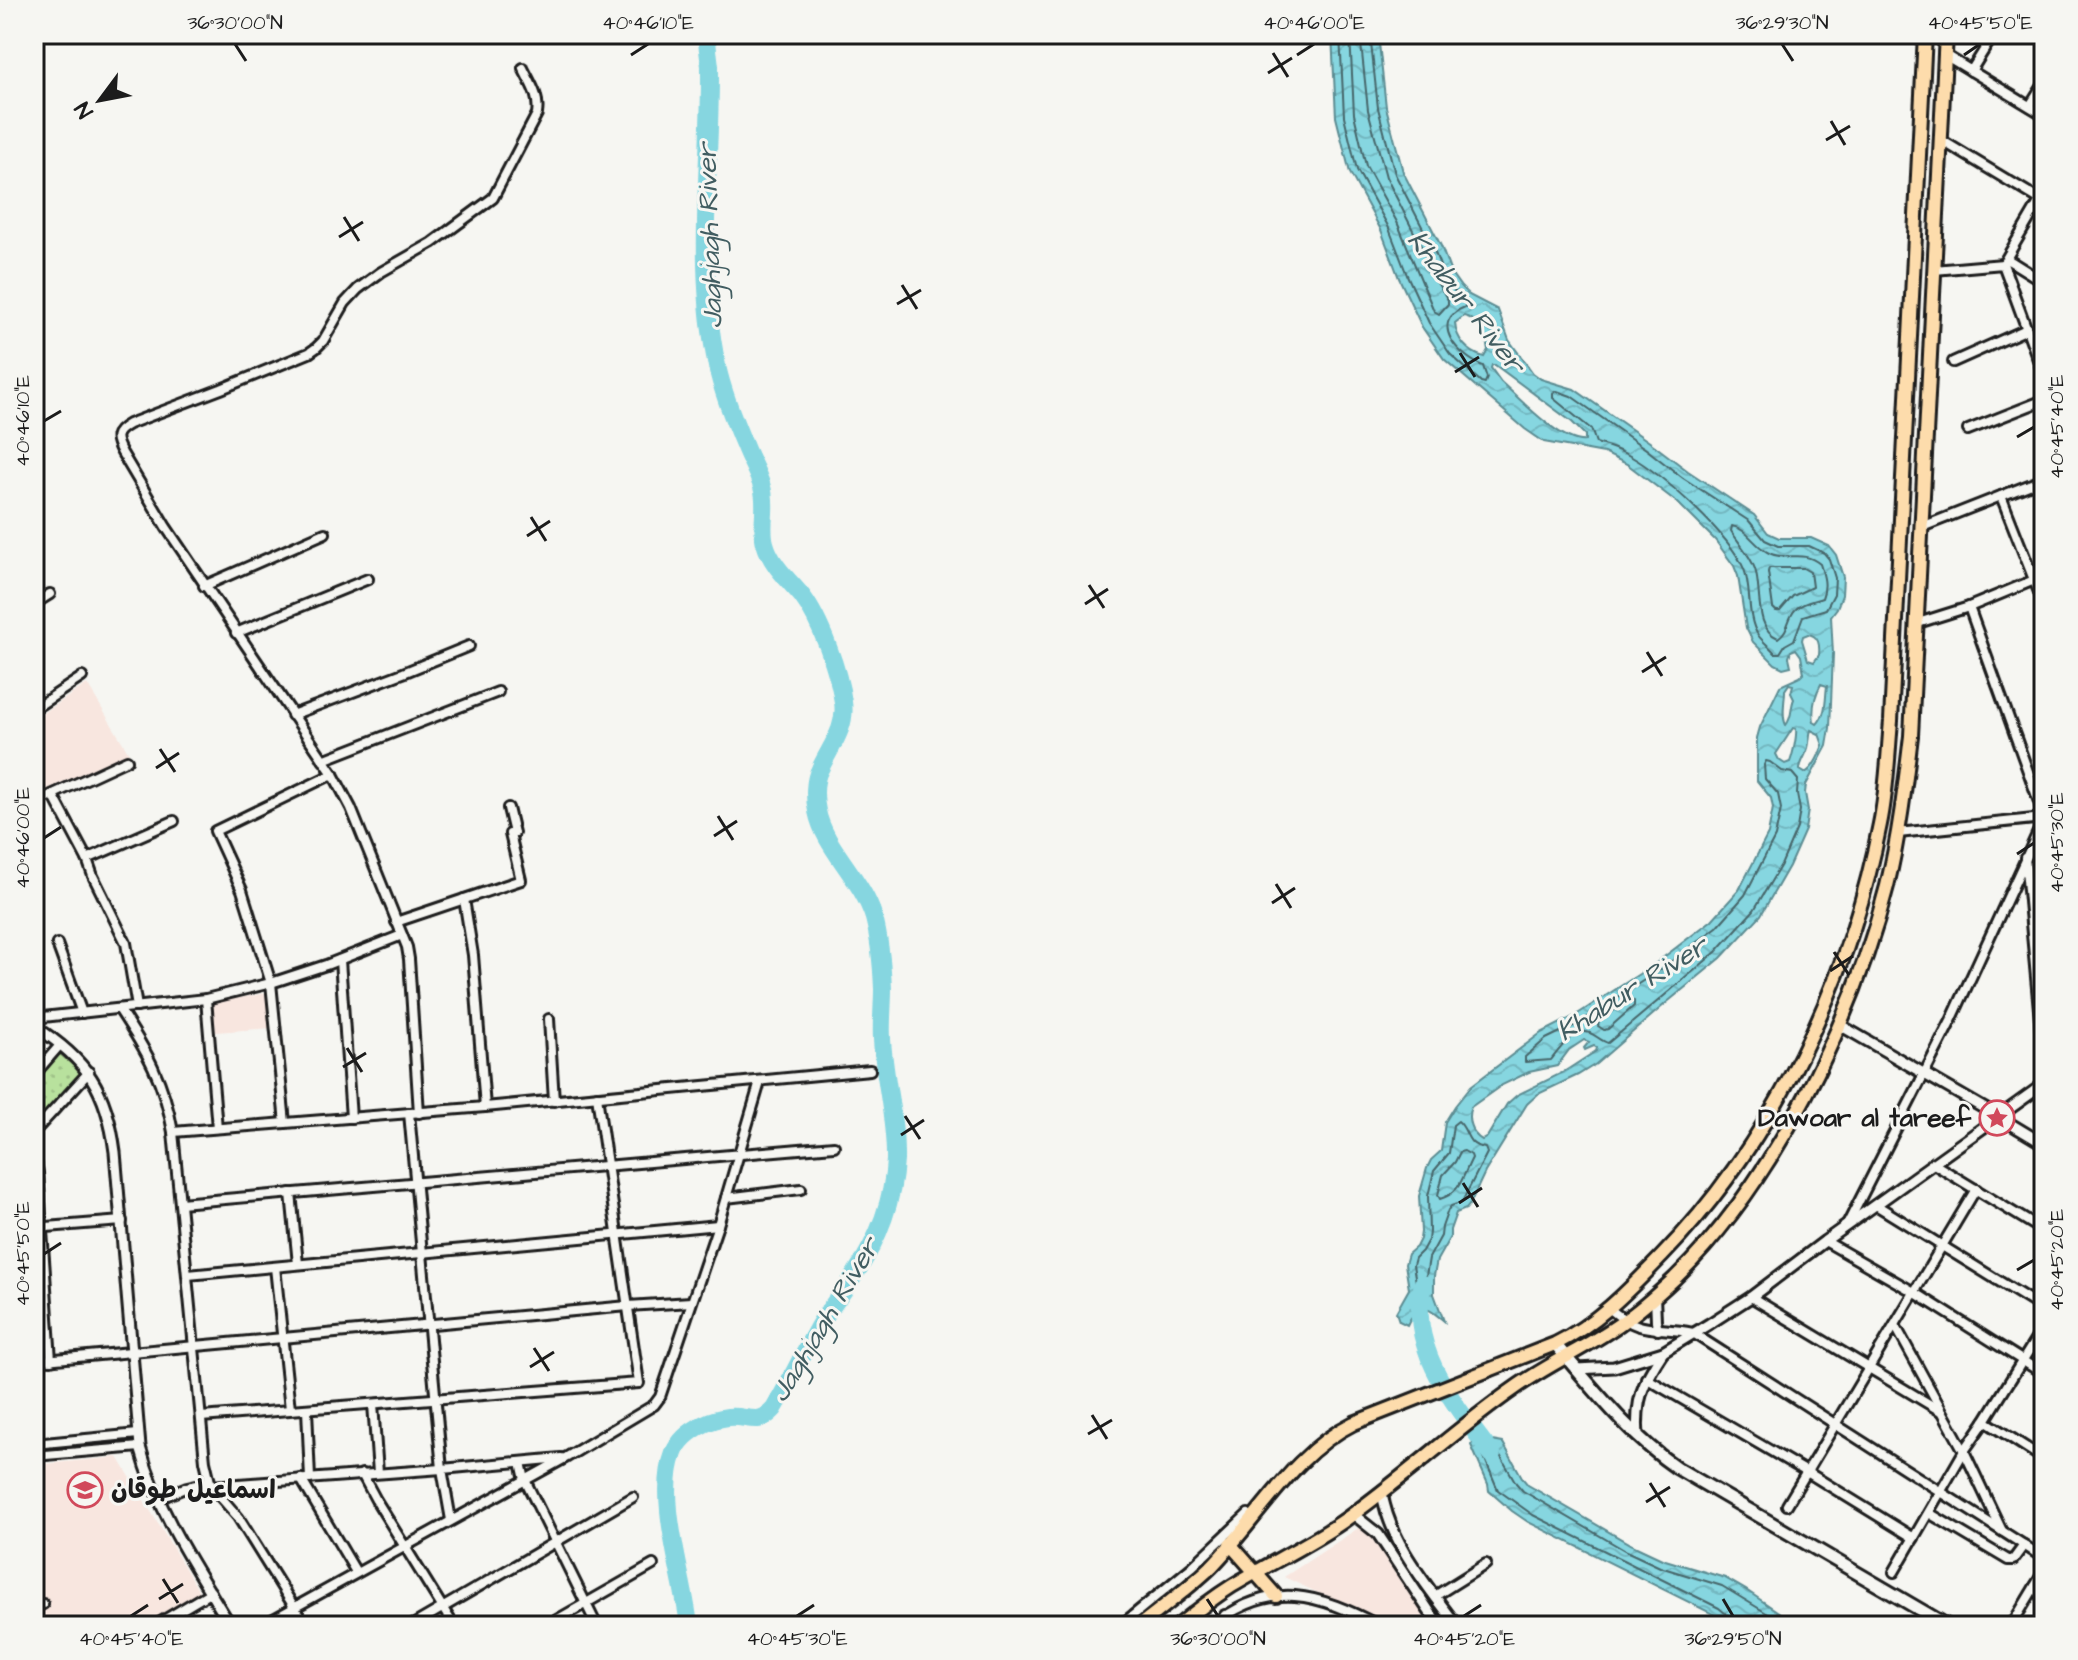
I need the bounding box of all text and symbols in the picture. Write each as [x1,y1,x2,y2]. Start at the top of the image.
text: 36°30'00"N [187,9,283,37]
text: 40°46'10"E [602,9,694,37]
text: 40°46'00"E [1263,9,1365,37]
text: 36°29'30"N [1735,9,1829,37]
text: 40°45'50"E [1928,9,2033,37]
north arrow [60,60,140,140]
text: N [67,96,101,124]
water label: Jaghjagh River [687,140,734,329]
water label: Khabur River [1398,223,1536,383]
text: 40°46'10"E [9,375,37,467]
text: 40°45'40"E [2043,375,2071,479]
text: 40°46'00"E [9,787,37,889]
text: 40°45'30"E [2043,792,2071,894]
water label: Khabur River [1549,926,1717,1051]
place icon: Dawoar al tareef [1978,1099,2016,1137]
place label: Dawoar al tareef [1758,1100,1972,1136]
text: 40°45'50"E [9,1201,37,1306]
text: 40°45'20"E [2043,1209,2071,1311]
water label: Jaghjagh River [761,1228,892,1410]
school or university icon: اسماعيل طوقان [66,1471,104,1509]
place label: اسماعيل طوقان [111,1472,276,1508]
text: 40°45'40"E [79,1625,183,1653]
text: 40°45'30"E [747,1625,848,1653]
text: 36°30'00"N [1170,1625,1266,1653]
text: 40°45'20"E [1413,1625,1515,1653]
text: 36°29'50"N [1684,1625,1782,1653]

